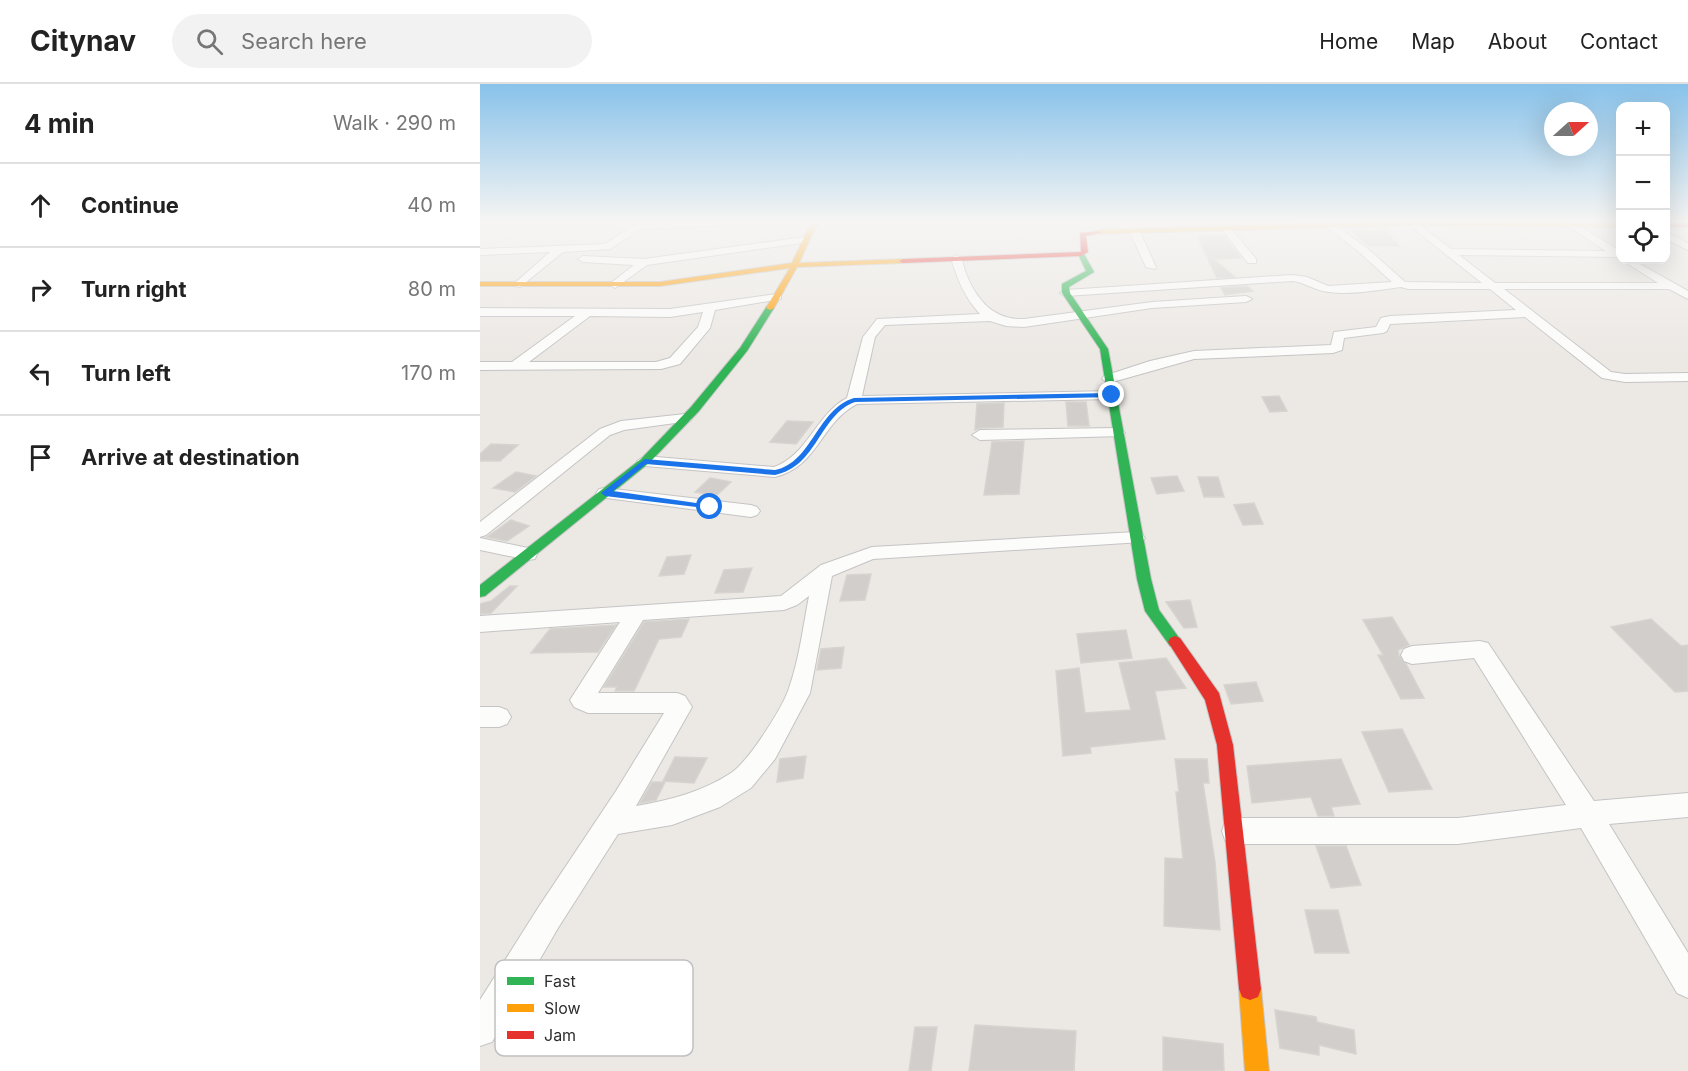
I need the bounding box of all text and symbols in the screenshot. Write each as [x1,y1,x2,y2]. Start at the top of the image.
search box [172,14,592,68]
text: Citynav [30,24,136,58]
icon: search [193,25,226,58]
text: Search here [241,28,367,54]
text: Home [1319,29,1378,54]
text: Map [1411,29,1455,54]
text: About [1488,29,1547,54]
text: Contact [1580,29,1658,54]
north arrow [1544,102,1598,156]
map controls [1616,102,1670,264]
button: + [1616,102,1670,156]
text: 4 min [24,108,95,139]
text: Walk · 290 m [333,111,456,135]
button: − [1616,156,1670,210]
icon: ahead [24,189,57,222]
text: Continue [81,192,179,218]
text: 40 m [407,193,456,217]
button: locate [1616,210,1670,264]
icon: right [24,273,57,306]
text: Turn right [81,276,187,302]
text: 80 m [408,277,456,301]
icon: left [24,357,57,390]
text: Turn left [81,360,171,386]
text: 170 m [401,361,456,385]
route end [1098,381,1124,407]
icon: arrive [24,441,57,474]
text: Arrive at destination [81,444,300,470]
route start [696,493,722,519]
legend [495,960,693,1056]
text: Fast [544,971,576,991]
text: Slow [544,998,581,1018]
text: Jam [544,1025,576,1045]

